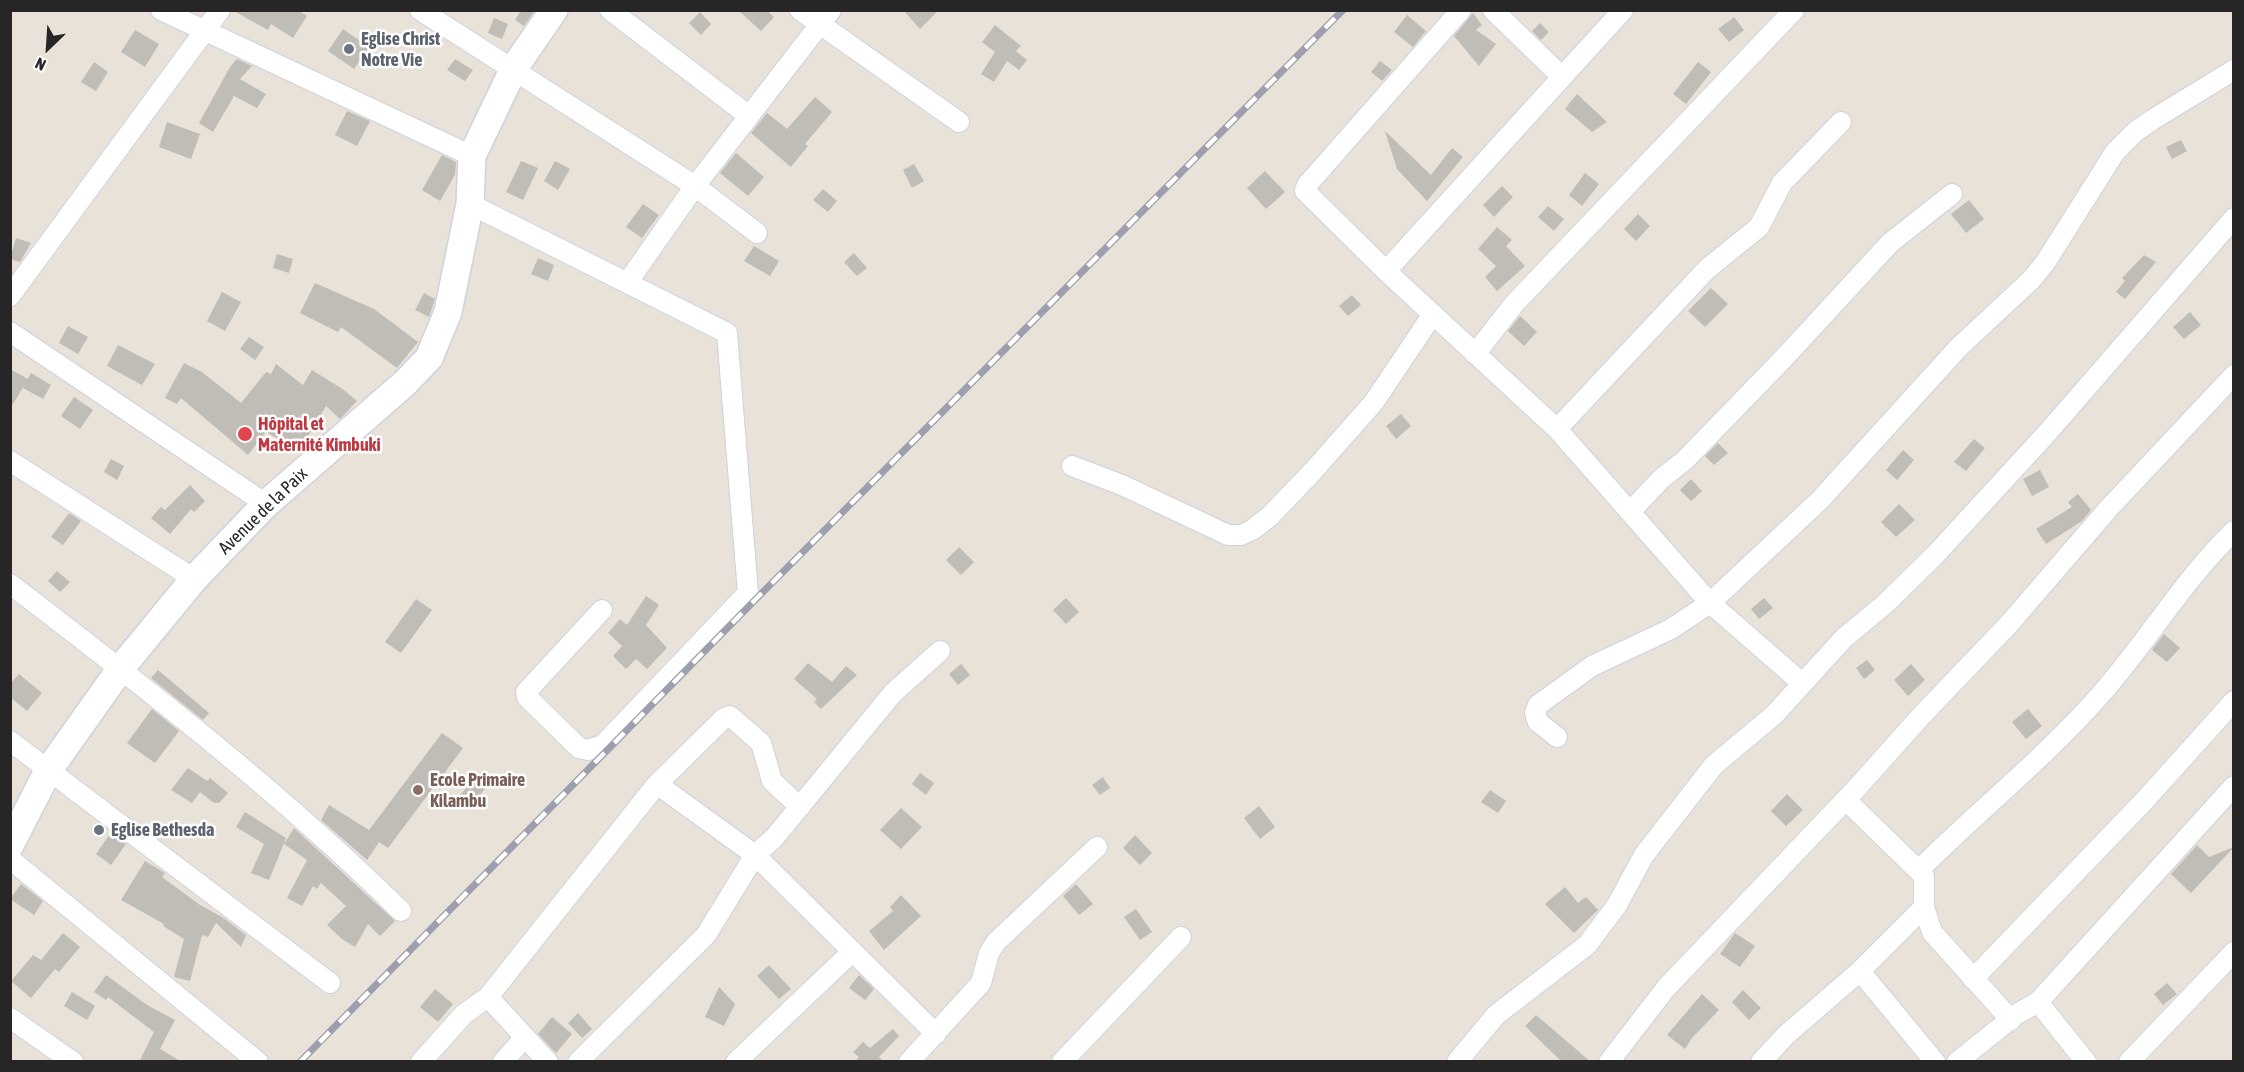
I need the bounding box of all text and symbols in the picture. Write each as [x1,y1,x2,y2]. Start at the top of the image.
north arrow [18,18,78,78]
place label: Eglise Christ Notre Vie [361,28,440,70]
marker: Eglise Christ Notre Vie [342,42,356,56]
text: N [32,54,48,74]
place label: Hôpital et Maternité Kimbuki [258,413,381,456]
marker: Hôpital et Maternité Kimbuki [236,425,254,443]
street label: Avenue de la Paix [214,463,312,559]
place label: Ecole Primaire Kilambu [430,769,525,812]
marker: Ecole Primaire Kilambu [411,783,425,797]
place label: Eglise Bethesda [111,819,214,841]
marker: Eglise Bethesda [92,823,106,837]

